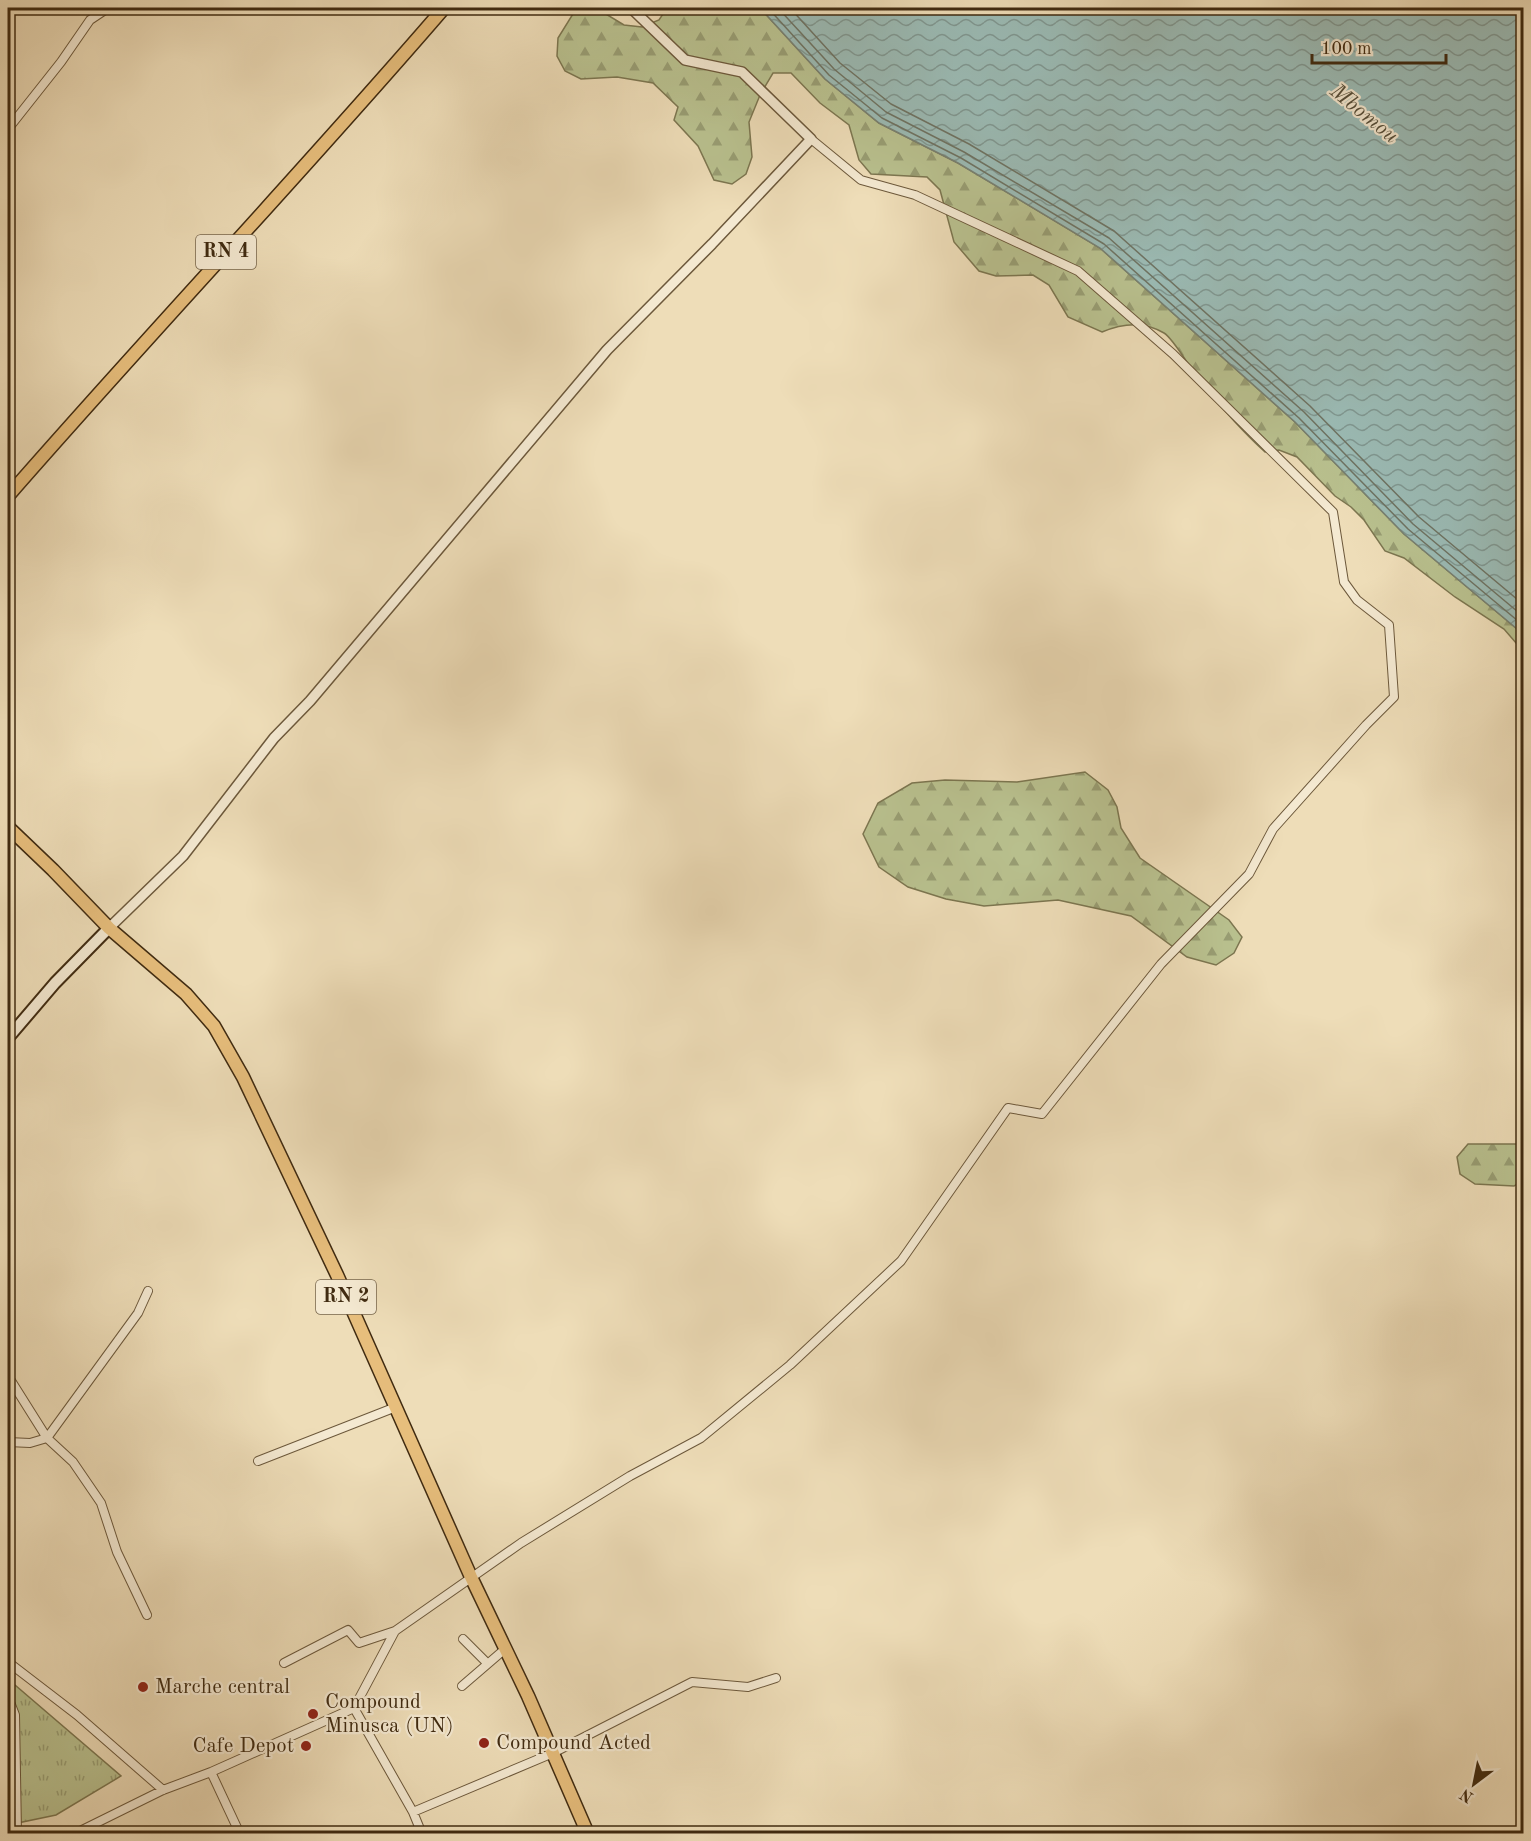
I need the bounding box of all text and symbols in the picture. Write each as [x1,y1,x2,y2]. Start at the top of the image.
scale bar [1312,27,1446,65]
text: 100 m [1321,40,1372,58]
water label: Mbomou [1325,79,1403,148]
road number: RN 4 [196,235,256,269]
road number: RN 2 [316,1280,376,1314]
place label: Marche central [155,1677,290,1698]
marker: Marche central [136,1680,150,1694]
place label: Compound Minusca (UN) [325,1692,453,1737]
marker: Compound Minusca (UN) [306,1707,320,1721]
place label: Compound Acted [496,1733,651,1754]
place label: Cafe Depot [192,1736,294,1757]
marker: Compound Acted [477,1736,491,1750]
marker: Cafe Depot [299,1739,313,1753]
north arrow [1444,1754,1504,1814]
text: N [1457,1785,1477,1805]

